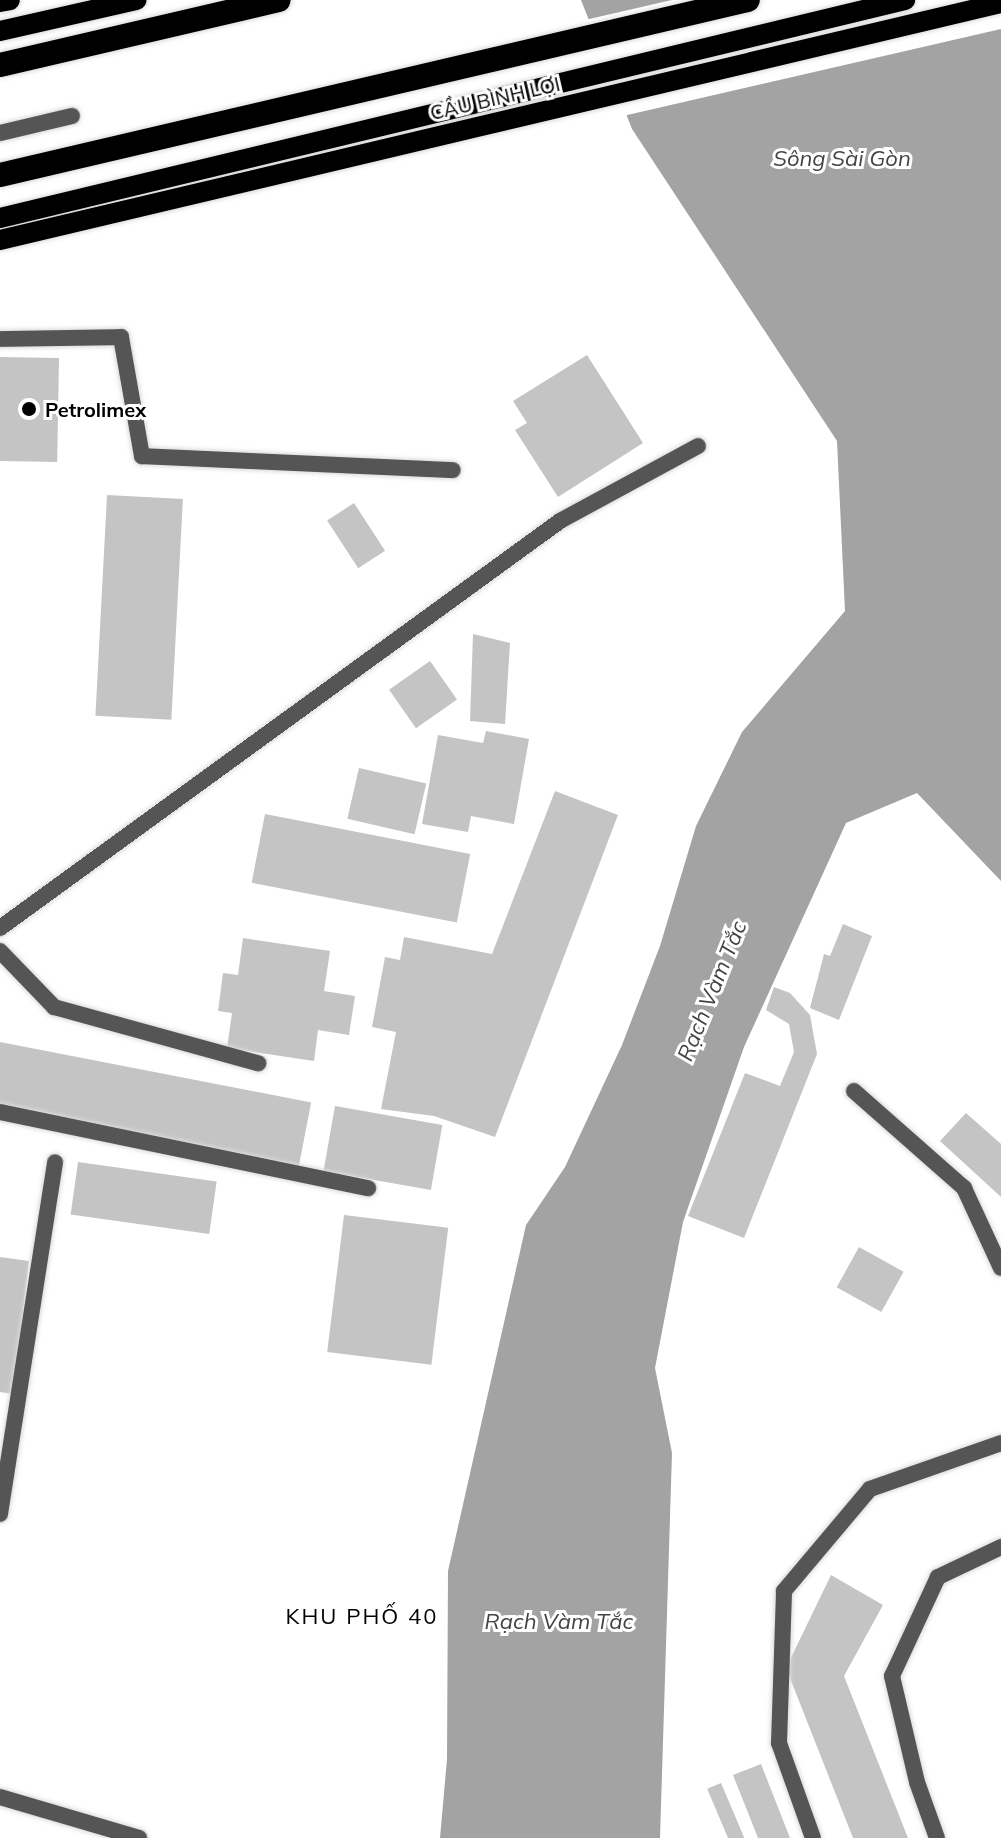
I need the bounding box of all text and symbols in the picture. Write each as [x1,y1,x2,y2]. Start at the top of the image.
street label: CẦU BÌNH LỢI [428,71,562,125]
water label: Sông Sài Gòn [773,146,911,172]
place label: Petrolimex [45,397,146,421]
marker: Petrolimex [20,400,38,418]
water label: Rạch Vàm Tắc [672,917,752,1065]
district label: KHU PHỐ 40 [286,1604,438,1630]
water label: Rạch Vàm Tắc [485,1609,633,1635]

